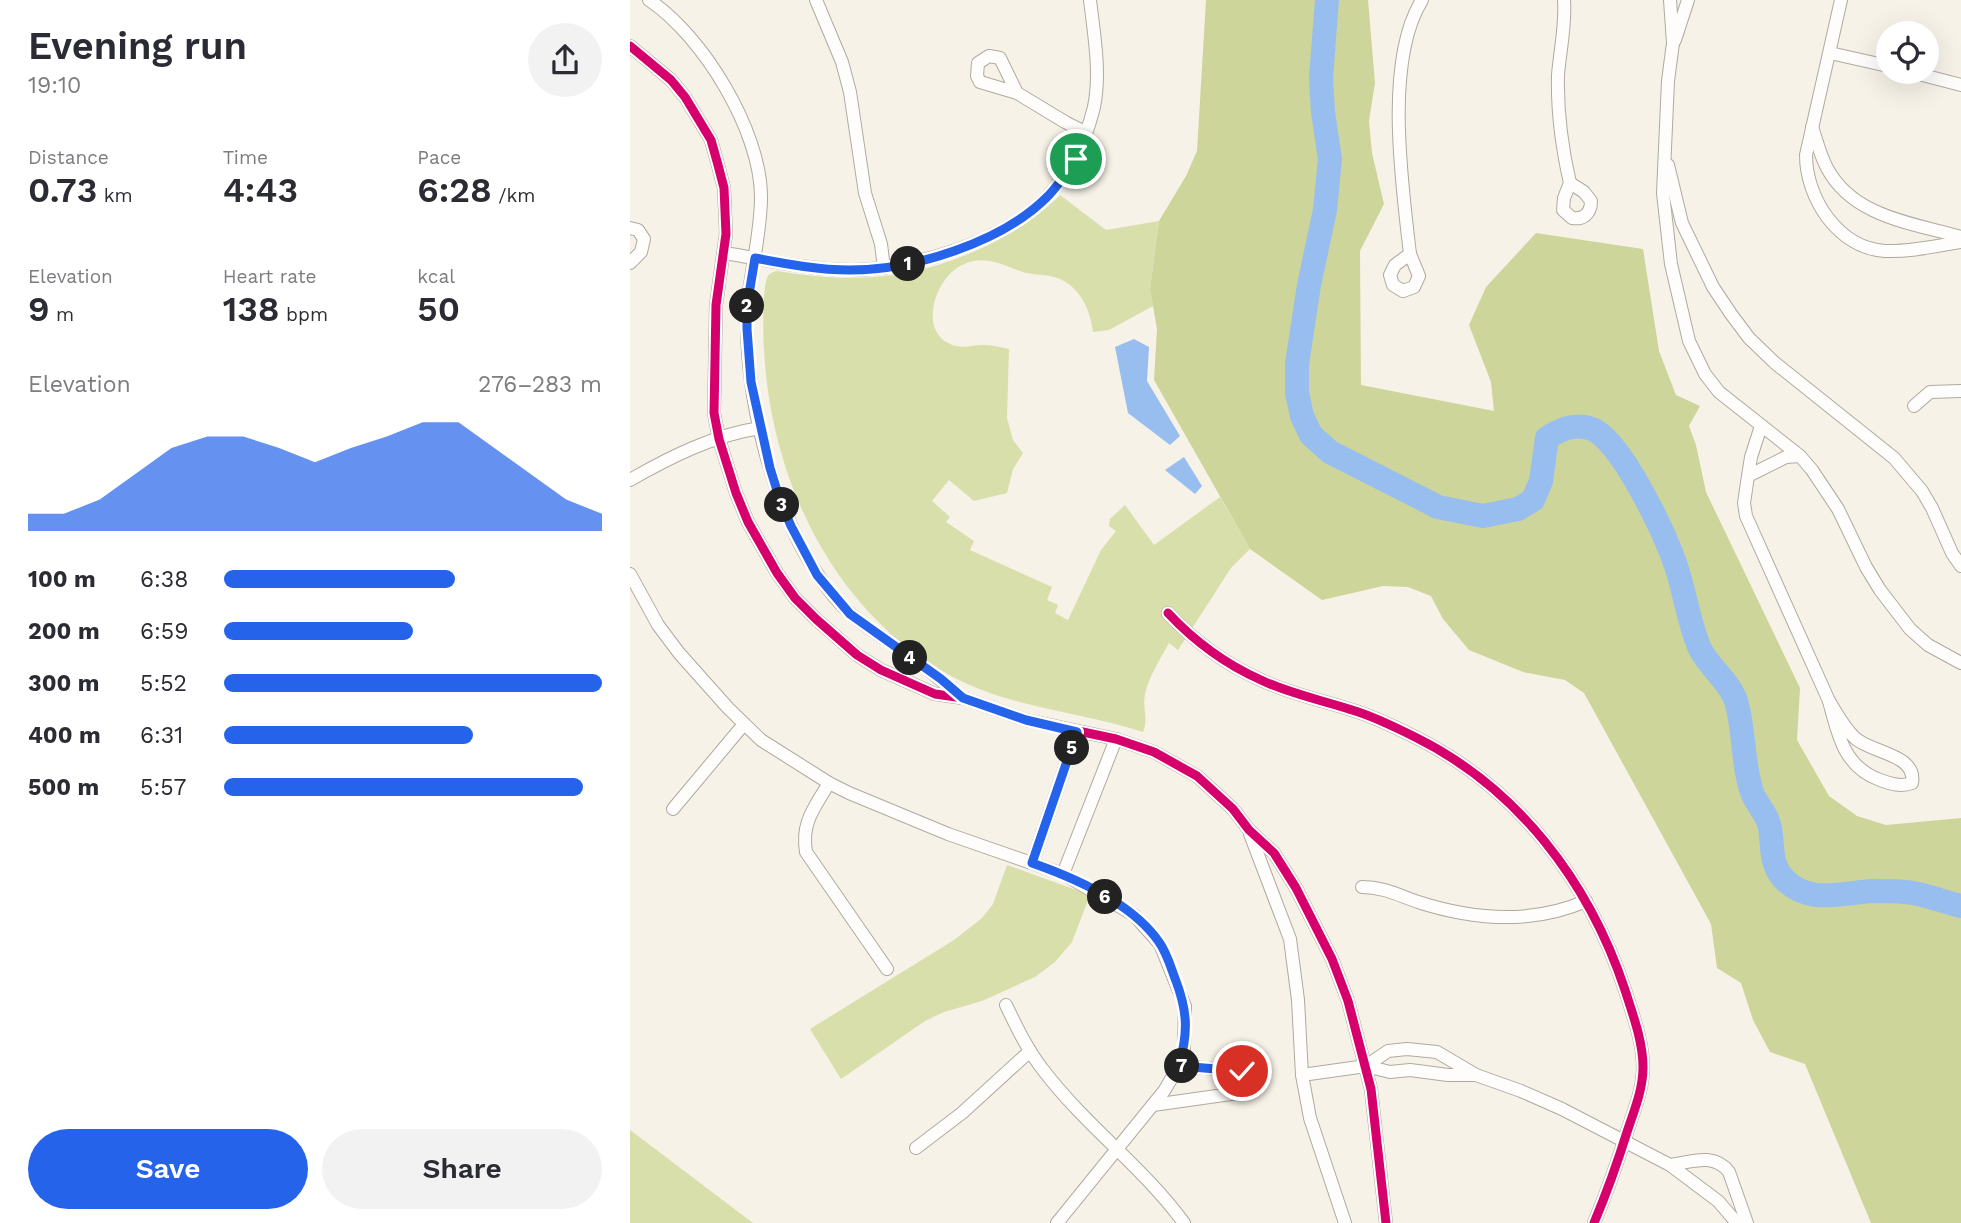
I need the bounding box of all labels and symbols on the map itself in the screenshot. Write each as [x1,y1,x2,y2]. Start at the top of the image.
pin [1046,129,1106,189]
pin: 1 [890,246,926,282]
pin: 2 [730,288,764,324]
pin: 3 [764,488,800,522]
pin: 4 [892,640,928,676]
pin: 5 [1054,730,1090,766]
pin: 6 [1088,880,1122,914]
pin [1212,1041,1272,1101]
pin: 7 [1164,1048,1200,1084]

